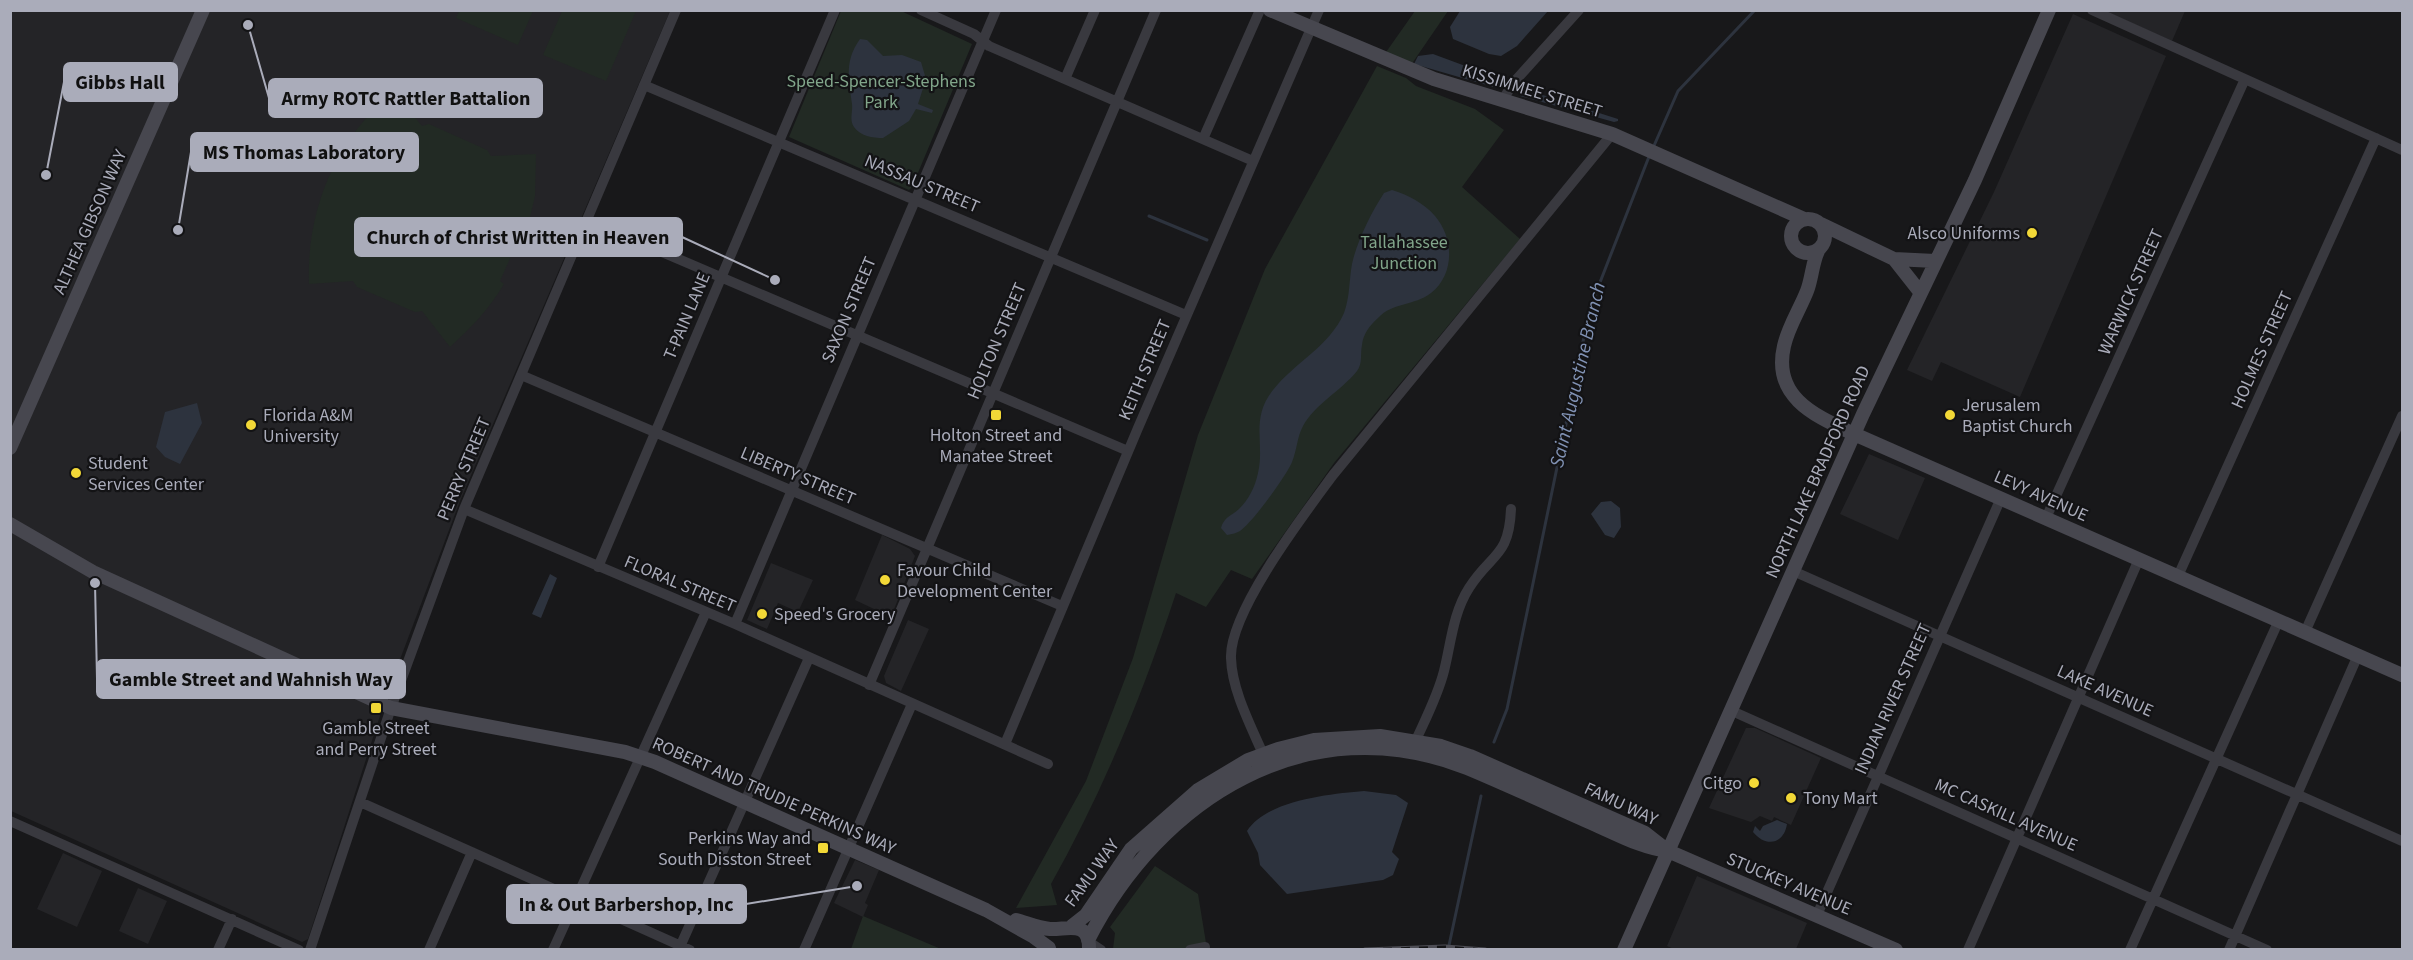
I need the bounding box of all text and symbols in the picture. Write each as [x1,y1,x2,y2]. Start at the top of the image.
street label: KISSIMMEE STREET [1459,58,1606,124]
callout: Gibbs Hall [64,63,177,101]
text: Gibbs Hall [75,69,165,97]
park label: Speed-Spencer-Stephens Park [786,69,976,115]
callout: Army ROTC Rattler Battalion [269,79,542,117]
text: Army ROTC Rattler Battalion [281,85,530,113]
callout: MS Thomas Laboratory [191,133,418,171]
text: MS Thomas Laboratory [203,139,406,167]
street label: ALTHEA GIBSON WAY [47,145,133,298]
street label: NASSAU STREET [861,148,984,220]
callout: Church of Christ Written in Heaven [355,218,682,256]
place label: Alsco Uniforms [1907,221,2020,246]
text: Church of Christ Written in Heaven [367,224,669,252]
street label: WARWICK STREET [2092,225,2170,359]
marker: Alsco Uniforms [2025,226,2039,240]
park label: Tallahassee Junction [1360,230,1448,276]
street label: SAXON STREET [815,253,883,367]
street label: T-PAIN LANE [657,268,717,364]
street label: HOLTON STREET [961,279,1033,403]
water label: Saint Augustine Branch [1543,279,1613,471]
street label: HOLMES STREET [2225,287,2299,413]
street label: KEITH STREET [1113,315,1178,424]
street label: NORTH LAKE BRADFORD ROAD [1760,362,1876,582]
place label: Jerusalem Baptist Church [1962,393,2073,439]
place label: Florida A&M University [263,403,353,449]
marker: Holton Street and Manatee Street [989,408,1003,422]
marker: Jerusalem Baptist Church [1943,408,1957,422]
street label: PERRY STREET [431,413,497,525]
marker: Florida A&M University [244,418,258,432]
place label: Holton Street and Manatee Street [930,423,1062,469]
street label: LIBERTY STREET [737,440,860,512]
place label: Student Services Center [88,451,205,497]
street label: LEVY AVENUE [1990,464,2092,528]
marker: Student Services Center [69,466,83,480]
street label: FLORAL STREET [620,549,740,619]
place label: Favour Child Development Center [897,558,1053,604]
marker: Favour Child Development Center [878,573,892,587]
place label: Speed's Grocery [774,602,896,627]
marker: Speed's Grocery [755,607,769,621]
street label: INDIAN RIVER STREET [1849,619,1938,778]
street label: LAKE AVENUE [2053,659,2157,723]
callout: Gamble Street and Wahnish Way [97,660,405,698]
text: Gamble Street and Wahnish Way [109,666,393,694]
marker: Gamble Street and Perry Street [369,701,383,715]
place label: Gamble Street and Perry Street [315,716,437,762]
street label: ROBERT AND TRUDIE PERKINS WAY [648,731,900,861]
place label: Citgo [1703,771,1742,796]
street label: MC CASKILL AVENUE [1931,772,2081,858]
street label: FAMU WAY [1580,776,1662,832]
marker: Citgo [1747,776,1761,790]
place label: Tony Mart [1803,786,1878,811]
marker: Tony Mart [1784,791,1798,805]
place label: Perkins Way and South Disston Street [658,826,811,872]
street label: FAMU WAY [1059,834,1125,912]
marker: Perkins Way and South Disston Street [816,841,830,855]
street label: STUCKEY AVENUE [1722,846,1856,922]
callout: In & Out Barbershop, Inc [507,885,746,923]
text: In & Out Barbershop, Inc [518,891,734,919]

